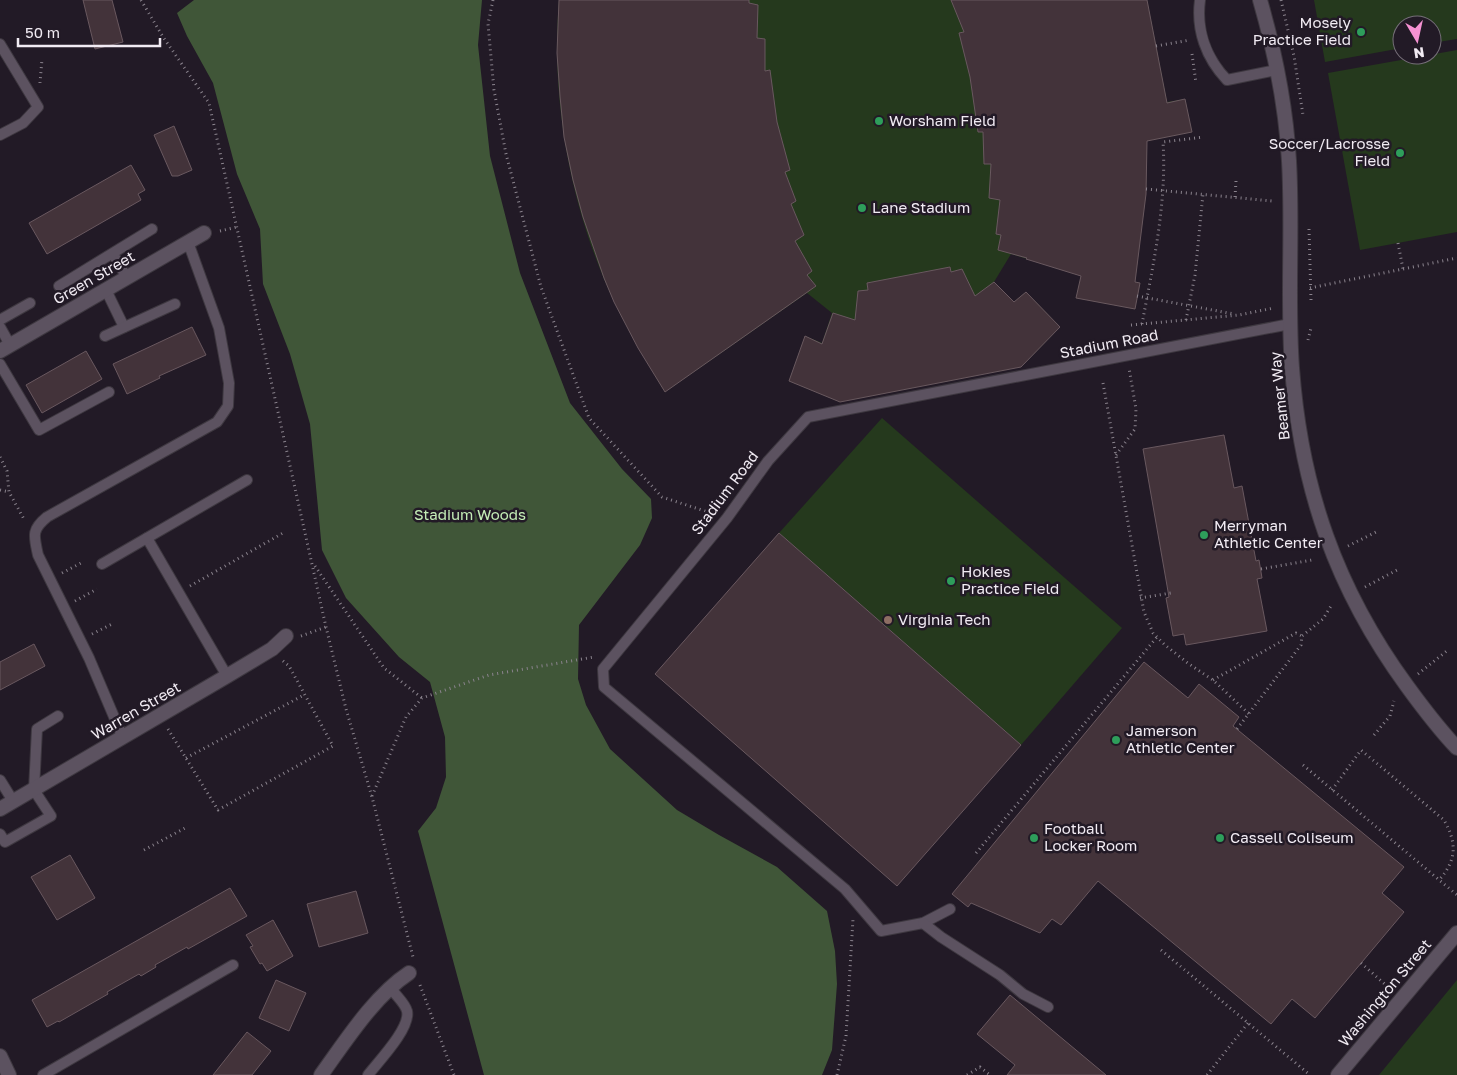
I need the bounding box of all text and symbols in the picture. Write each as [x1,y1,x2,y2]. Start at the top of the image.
place label: Mosely Practice Field [1253,13,1352,48]
scale bar [18,15,160,47]
north arrow [1392,15,1442,65]
text: 50 m [25,23,60,41]
marker: Mosely Practice Field [1355,26,1367,38]
text: N [1413,44,1426,63]
place label: Worsham Field [889,111,996,129]
marker: Worsham Field [873,115,885,127]
place label: Soccer/Lacrosse Field [1269,134,1390,169]
marker: Soccer/Lacrosse Field [1394,147,1406,159]
place label: Lane Stadium [872,198,970,216]
marker: Lane Stadium [856,202,868,214]
street label: Green Street [50,247,137,308]
street label: Stadium Road [1058,325,1160,361]
street label: Beamer Way [1265,350,1293,441]
street label: Stadium Road [687,447,761,538]
park label: Stadium Woods [414,505,526,523]
place label: Merryman Athletic Center [1214,516,1323,551]
marker: Merryman Athletic Center [1198,529,1210,541]
place label: Hokies Practice Field [961,562,1059,597]
marker: Hokies Practice Field [945,575,957,587]
place label: Virginia Tech [898,610,991,628]
marker: Virginia Tech [882,614,894,626]
street label: Warren Street [88,677,183,743]
place label: Jamerson Athletic Center [1126,721,1235,756]
marker: Jamerson Athletic Center [1110,734,1122,746]
place label: Football Locker Room [1044,819,1137,854]
place label: Cassell Coliseum [1230,828,1354,846]
marker: Football Locker Room [1028,832,1040,844]
marker: Cassell Coliseum [1214,832,1226,844]
street label: Washington Street [1334,935,1434,1050]

